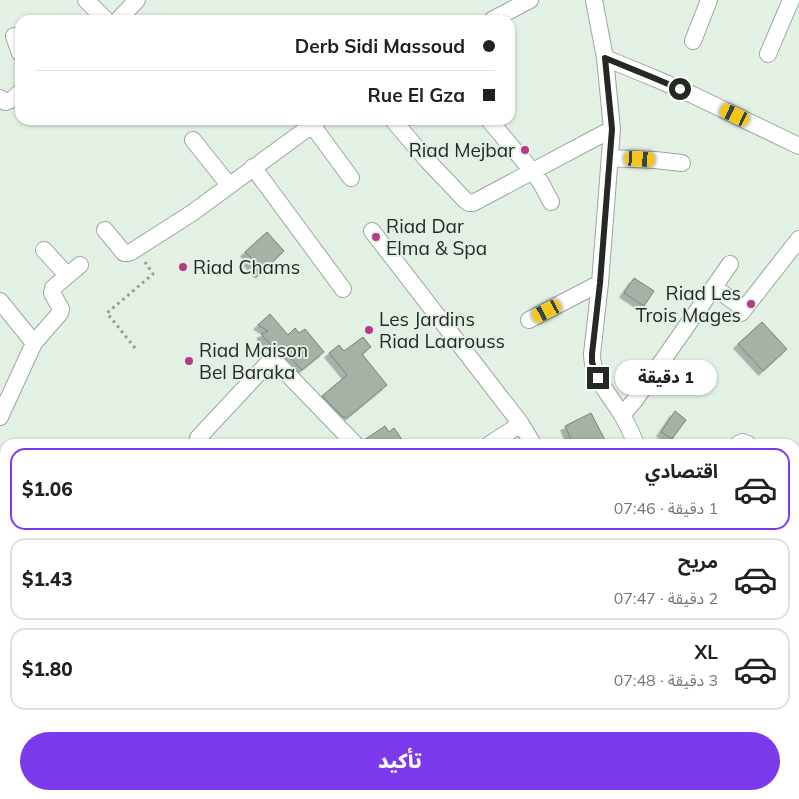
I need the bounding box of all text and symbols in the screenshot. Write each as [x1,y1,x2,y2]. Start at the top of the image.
text: Derb Sidi Massoud [295,34,465,58]
route start [669,78,691,100]
text: Rue El Gza [368,83,465,107]
car [718,102,751,128]
place label: Riad Mejbar [409,138,515,162]
marker: Riad Mejbar [519,144,531,156]
car [624,151,655,167]
place label: Riad Dar Elma & Spa [386,214,487,260]
marker: Riad Dar Elma & Spa [370,231,382,243]
place label: Riad Chams [193,255,300,279]
marker: Riad Chams [177,261,189,273]
place label: Riad Les Trois Mages [636,281,741,327]
car [530,298,563,324]
marker: Riad Les Trois Mages [745,298,757,310]
place label: Les Jardins Riad Laarouss [379,307,505,353]
marker: Les Jardins Riad Laarouss [363,324,375,336]
place label: Riad Maison Bel Baraka [199,338,308,384]
marker: Riad Maison Bel Baraka [183,355,195,367]
callout: 1 دقيقة [616,360,718,396]
route end [587,367,609,389]
text: 1 دقيقة [638,367,694,387]
text: اقتصادي [645,459,718,483]
icon: car [733,467,778,512]
text: $1.06 [22,477,73,501]
text: 1 دقيقة · 07:46 [614,498,718,518]
text: مريح [678,549,718,573]
icon: car [733,557,778,602]
text: $1.43 [22,567,73,591]
text: 2 دقيقة · 07:47 [614,588,718,608]
text: XL [695,640,718,664]
icon: car [733,647,778,692]
text: $1.80 [22,657,73,681]
text: 3 دقيقة · 07:48 [614,670,718,690]
button: تأكيد [20,732,780,790]

